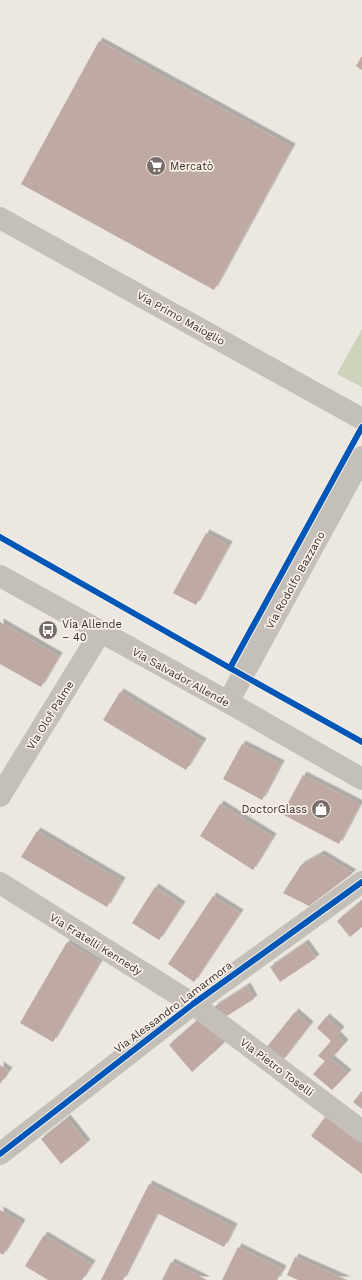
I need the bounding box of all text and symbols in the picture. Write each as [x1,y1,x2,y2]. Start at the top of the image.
supermarket icon: Mercatò [145,155,167,177]
place label: Mercatò [170,160,213,173]
street label: Via Primo Maioglio [135,289,227,348]
street label: Via Rodolfo Bazzano [263,529,328,631]
place label: Via Allende – 40 [62,618,122,644]
bus stop icon: Via Allende – 40 [37,619,59,641]
street label: Via Salvador Allende [130,645,232,710]
street label: Via Olof Palme [24,678,77,752]
shop icon: DoctorGlass [310,798,332,820]
place label: DoctorGlass [241,803,307,816]
street label: Via Fratelli Kennedy [47,911,145,978]
street label: Via Alessandro Lamarmora [112,959,235,1056]
street label: Via Pietro Toselli [237,1036,316,1099]

